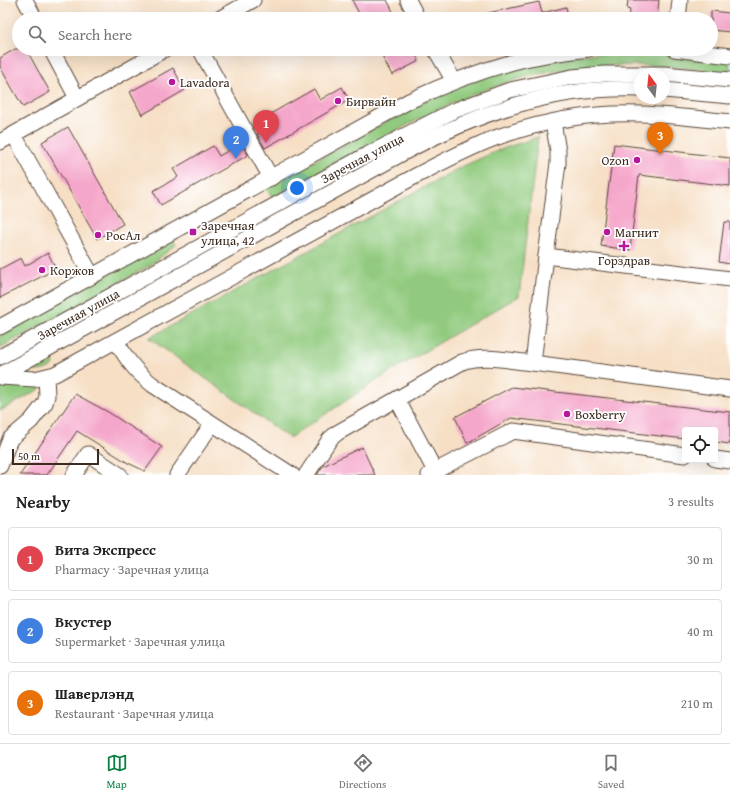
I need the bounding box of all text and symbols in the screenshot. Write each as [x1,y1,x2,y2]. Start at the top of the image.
search box [12,12,718,56]
icon: search [26,23,48,45]
text: Search here [58,24,132,45]
north arrow [634,68,670,104]
place label: Lavadora [180,73,230,92]
marker: Lavadora [167,77,177,87]
place label: Бирвайн [346,92,396,111]
marker: Бирвайн [333,96,343,106]
pin: 1 [253,110,279,143]
pin: 3 [647,122,673,155]
pin: 2 [223,126,249,159]
street label: Заречная улица [317,128,408,188]
place label: Ozon [601,151,630,170]
marker: Ozon [632,155,642,165]
your location [287,178,307,198]
place label: Заречная улица, 42 [200,216,255,250]
place label: Магнит [615,223,659,242]
place label: РосАл [106,226,140,245]
marker: Заречная улица, 42 [188,227,198,237]
marker: Магнит [602,227,612,237]
marker: РосАл [93,230,103,240]
marker: Горздрав [619,241,629,251]
place label: Горздрав [598,251,650,270]
place label: Коржов [50,261,94,280]
marker: Коржов [37,265,47,275]
street label: Заречная улица [34,284,123,345]
place label: Boxberry [575,405,626,424]
marker: Boxberry [562,409,572,419]
map controls [682,427,718,463]
button: locate [682,427,718,463]
scale bar [12,447,99,466]
text: 50 m [18,448,40,464]
text: Nearby [16,489,70,514]
text: 3 results [668,492,714,511]
text: Вита Экспресс [55,539,156,560]
text: 1 [27,550,33,569]
text: 30 m [687,550,713,569]
text: Pharmacy · Заречная улица [55,560,209,579]
text: Вкустер [55,611,112,632]
text: 2 [27,622,33,641]
text: 40 m [687,622,713,641]
text: Supermarket · Заречная улица [55,632,225,651]
text: Шаверлэнд [55,683,134,704]
text: 3 [27,694,33,713]
text: 210 m [681,694,713,713]
text: Restaurant · Заречная улица [55,704,214,723]
tab: Map [106,752,128,792]
tab: Directions [339,752,386,792]
tab: Saved [598,752,624,792]

